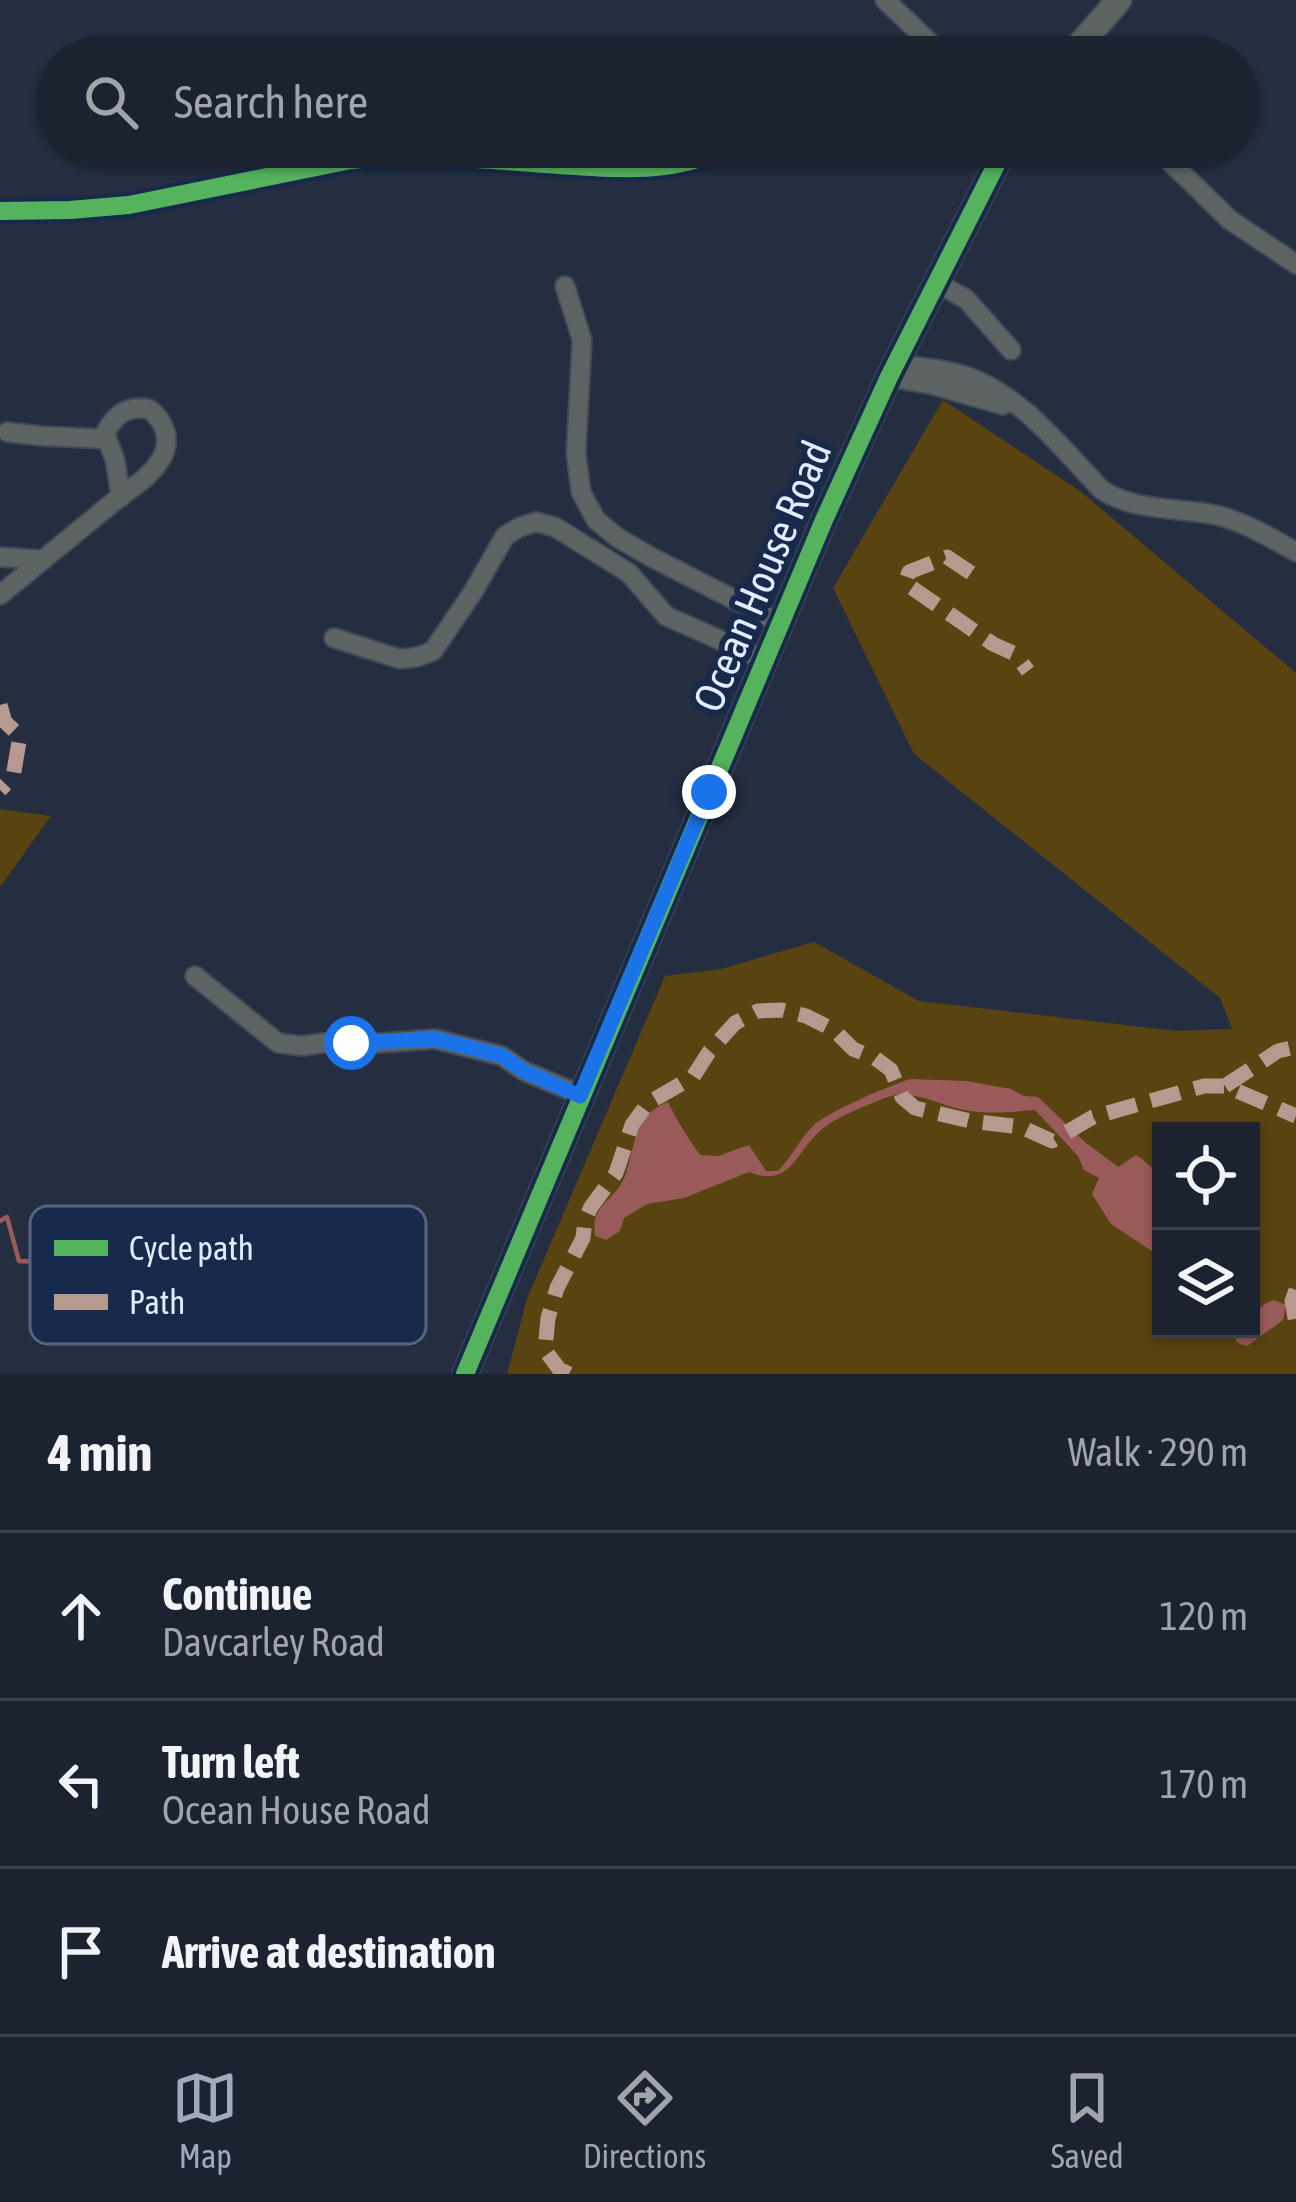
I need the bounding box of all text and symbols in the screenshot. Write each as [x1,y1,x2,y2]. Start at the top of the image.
search box [36,36,1260,168]
icon: search [78,69,144,135]
text: Search here [174,76,368,128]
street label: Ocean House Road [683,434,841,718]
route end [682,765,736,819]
route start [324,1016,378,1070]
map controls [1152,1122,1260,1338]
button: locate [1152,1122,1260,1230]
legend [30,1206,426,1344]
text: Cycle path [129,1229,254,1267]
button: layers [1152,1230,1260,1338]
text: Path [129,1283,185,1321]
text: 4 min [48,1423,152,1482]
text: Walk · 290 m [1068,1430,1248,1474]
text: Continue [162,1568,313,1620]
icon: ahead [48,1583,114,1649]
text: 120 m [1160,1594,1248,1638]
text: Davcarley Road [162,1620,385,1664]
text: Turn left [162,1736,300,1788]
icon: left [48,1751,114,1817]
text: 170 m [1160,1762,1248,1806]
text: Ocean House Road [162,1788,430,1832]
icon: arrive [48,1919,114,1985]
text: Arrive at destination [162,1926,496,1978]
tab: Map [172,2065,238,2175]
tab: Directions [583,2065,706,2175]
tab: Saved [1051,2065,1124,2175]

